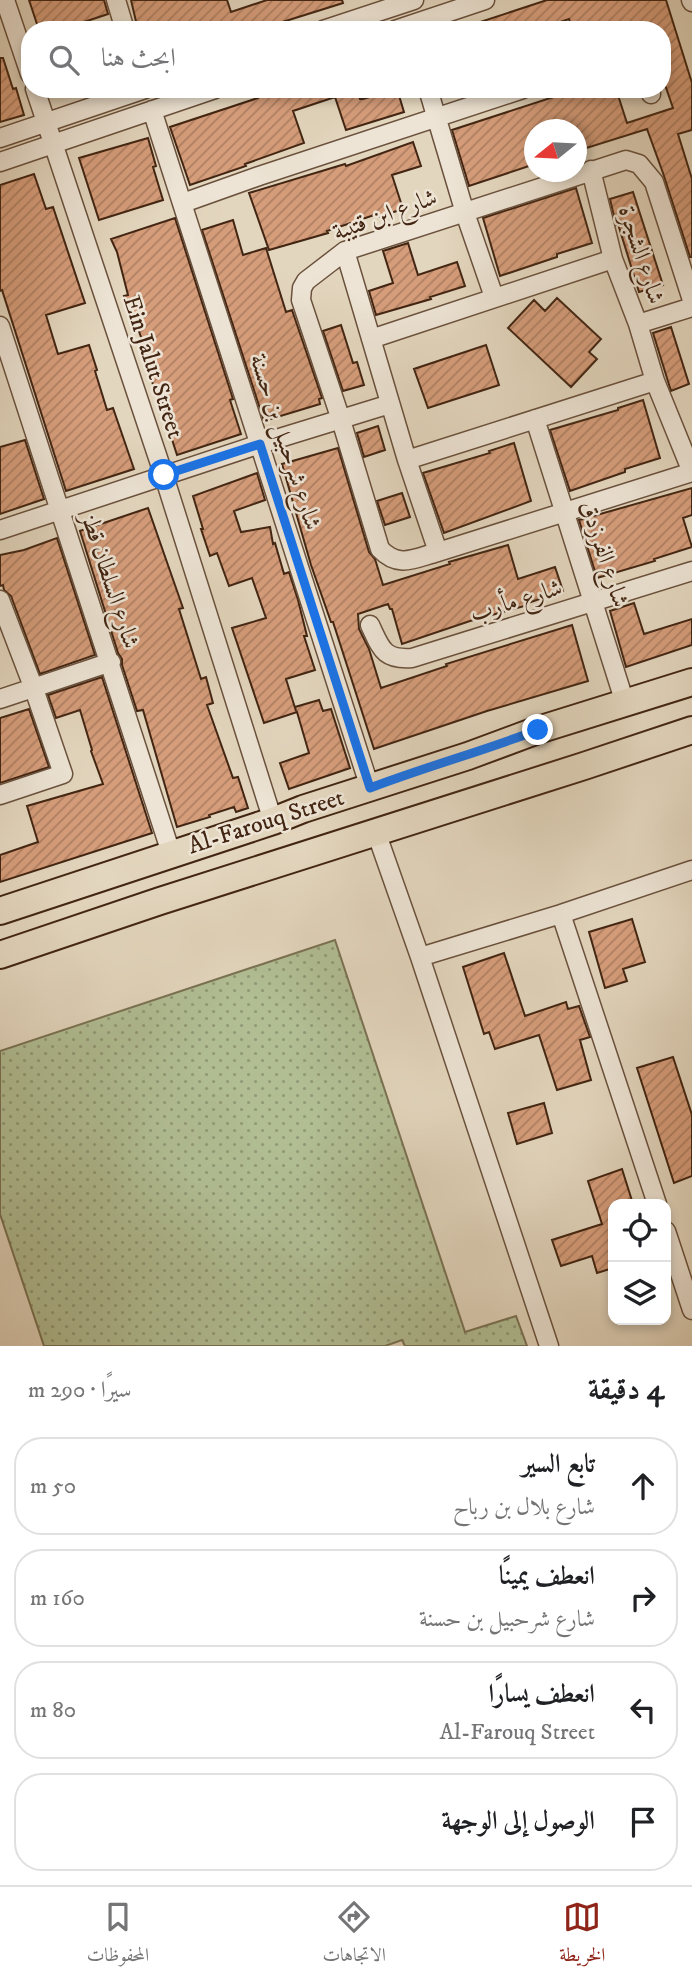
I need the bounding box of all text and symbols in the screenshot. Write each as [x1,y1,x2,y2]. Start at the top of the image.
search box [21,21,671,98]
icon: search [45,41,83,79]
text: ابحث هنا [101,42,176,75]
north arrow [524,119,587,182]
street label: شارع ابن قتيبة [329,182,443,251]
street label: شارع الشجرة [607,202,671,309]
street label: Ein Jalut Street [116,292,190,443]
street label: شارع شرحبيل بن حسنة [239,350,328,535]
route start [148,459,179,490]
street label: شارع الفرزدق [569,497,635,612]
street label: شارع السلطان قطز [69,507,146,654]
street label: شارع مأرب [465,570,567,633]
route end [522,714,553,745]
street label: Al-Farouq Street [184,783,348,861]
map controls [608,1199,671,1325]
button: locate [608,1199,671,1262]
button: layers [608,1262,671,1325]
text: 4 دقيقة [588,1372,664,1409]
text: سيرًا · 290 m [28,1376,131,1405]
text: تابع السير [522,1448,595,1481]
icon: ahead [624,1467,662,1505]
text: 50 m [30,1472,76,1501]
text: شارع بلال بن رباح [453,1493,595,1522]
text: انعطف يمينًا [499,1560,595,1593]
icon: right [624,1579,662,1617]
text: 160 m [30,1584,85,1613]
text: شارع شرحبيل بن حسنة [419,1605,595,1634]
text: انعطف يسارًا [488,1678,595,1711]
icon: left [624,1691,662,1729]
text: 80 m [30,1696,76,1725]
text: Al-Farouq Street [439,1718,595,1747]
icon: arrive [624,1803,662,1841]
text: الوصول إلى الوجهة [441,1805,595,1838]
tab: المحفوظات [87,1898,149,1973]
tab: الاتجاهات [322,1898,386,1973]
tab: الخريطة [559,1898,605,1973]

